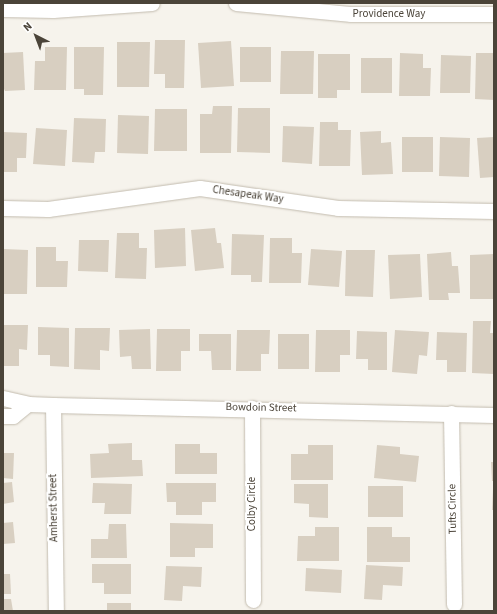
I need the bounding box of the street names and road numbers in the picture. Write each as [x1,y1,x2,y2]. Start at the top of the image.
street label: Providence Way [353,7,425,21]
street label: Chesapeak Way [212,183,284,207]
street label: Bowdoin Street [225,401,297,415]
street label: Amherst Street [47,474,61,542]
street label: Colby Circle [245,477,259,531]
street label: Tufts Circle [446,484,460,534]

